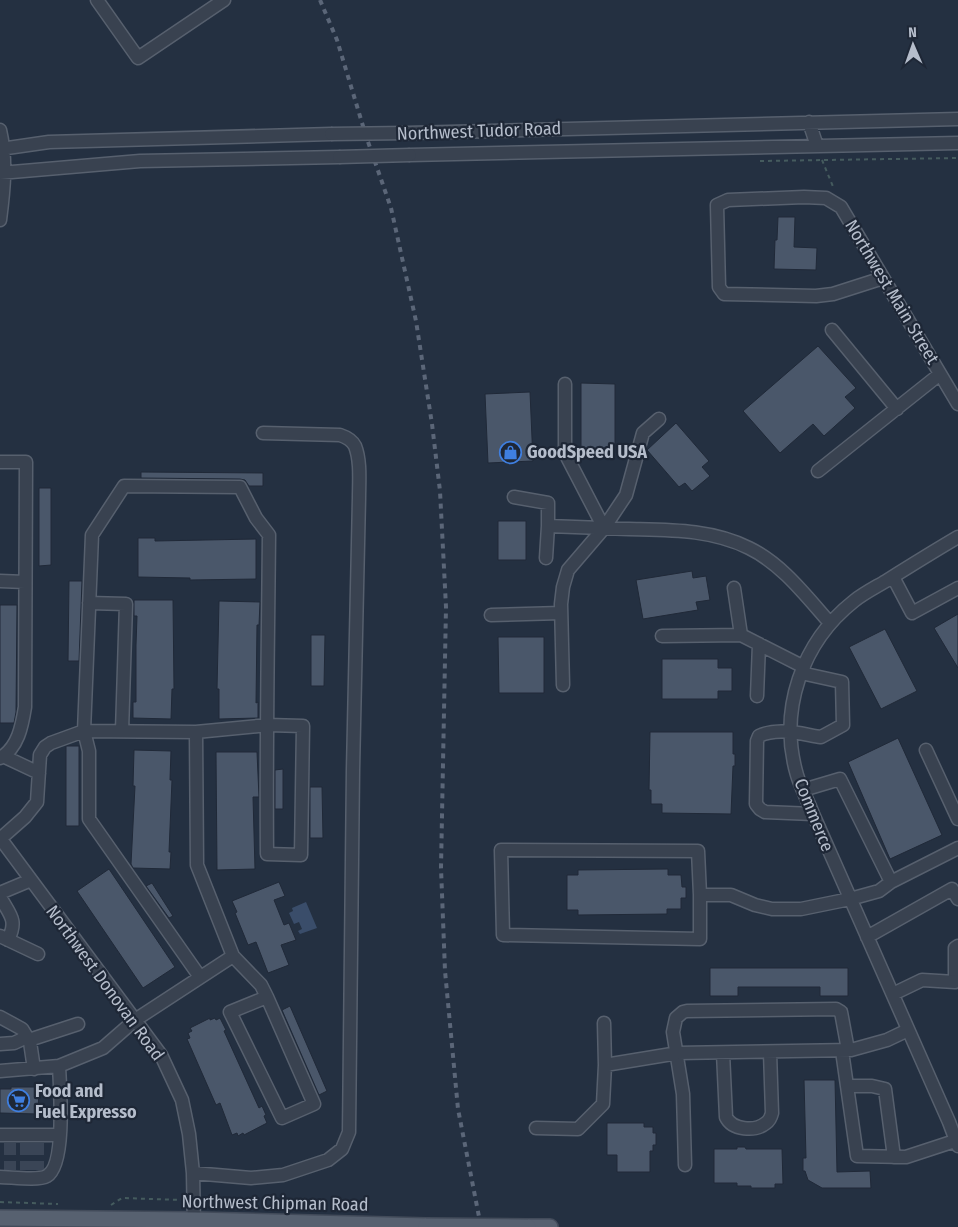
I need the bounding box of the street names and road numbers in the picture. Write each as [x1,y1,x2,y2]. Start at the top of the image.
street label: Northwest Tudor Road [396,117,562,145]
street label: Northwest Main Street [840,216,944,368]
street label: Commerce [789,775,839,855]
street label: Northwest Donovan Road [41,901,169,1065]
street label: Northwest Chipman Road [181,1190,369,1216]

